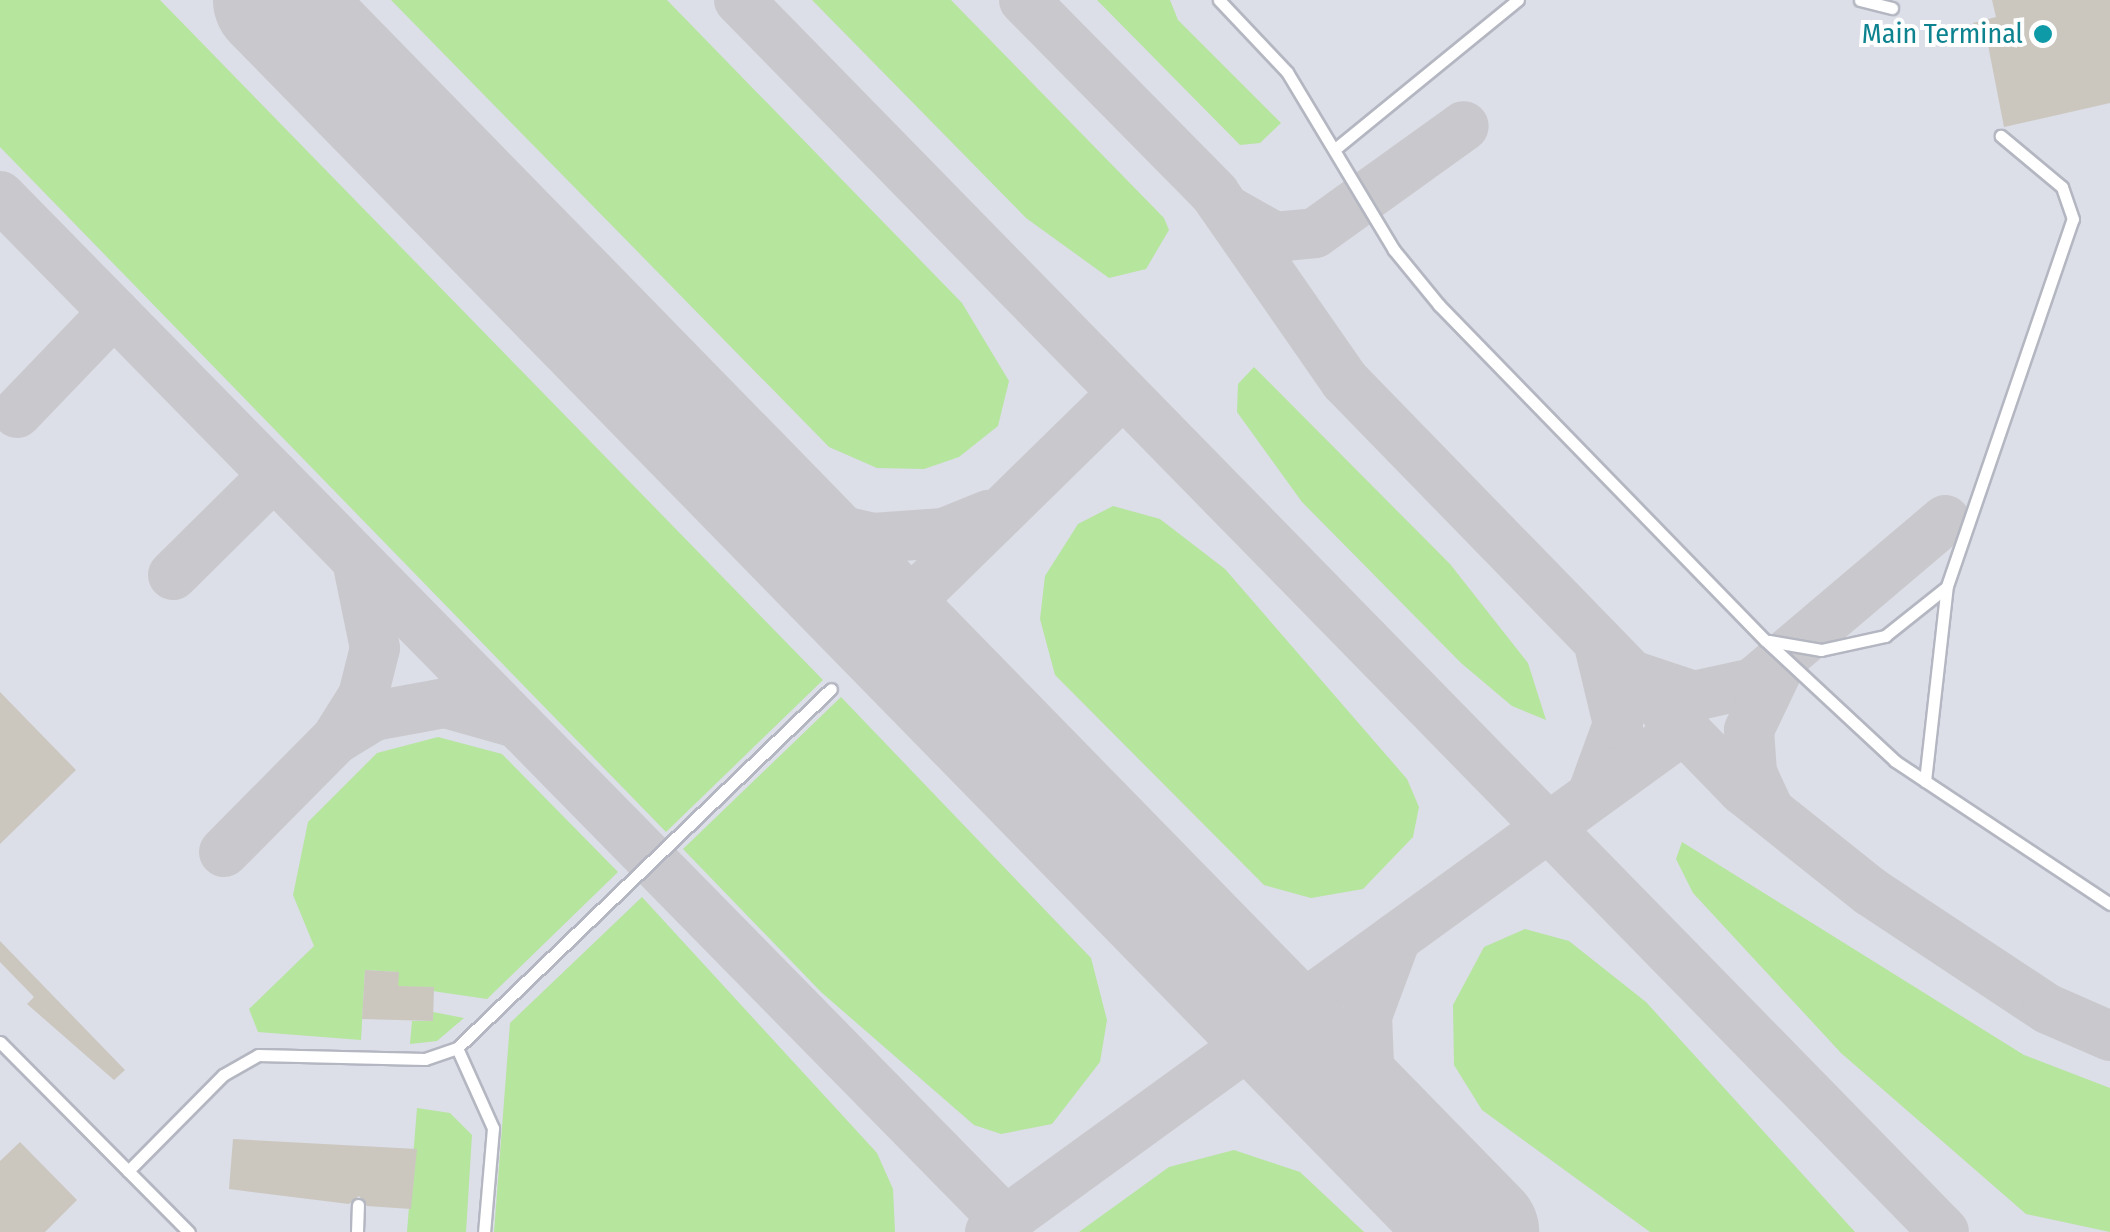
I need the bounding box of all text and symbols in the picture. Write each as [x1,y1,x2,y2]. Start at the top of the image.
place label: Main Terminal [1862,17,2023,51]
marker: Main Terminal [2032,23,2054,45]

